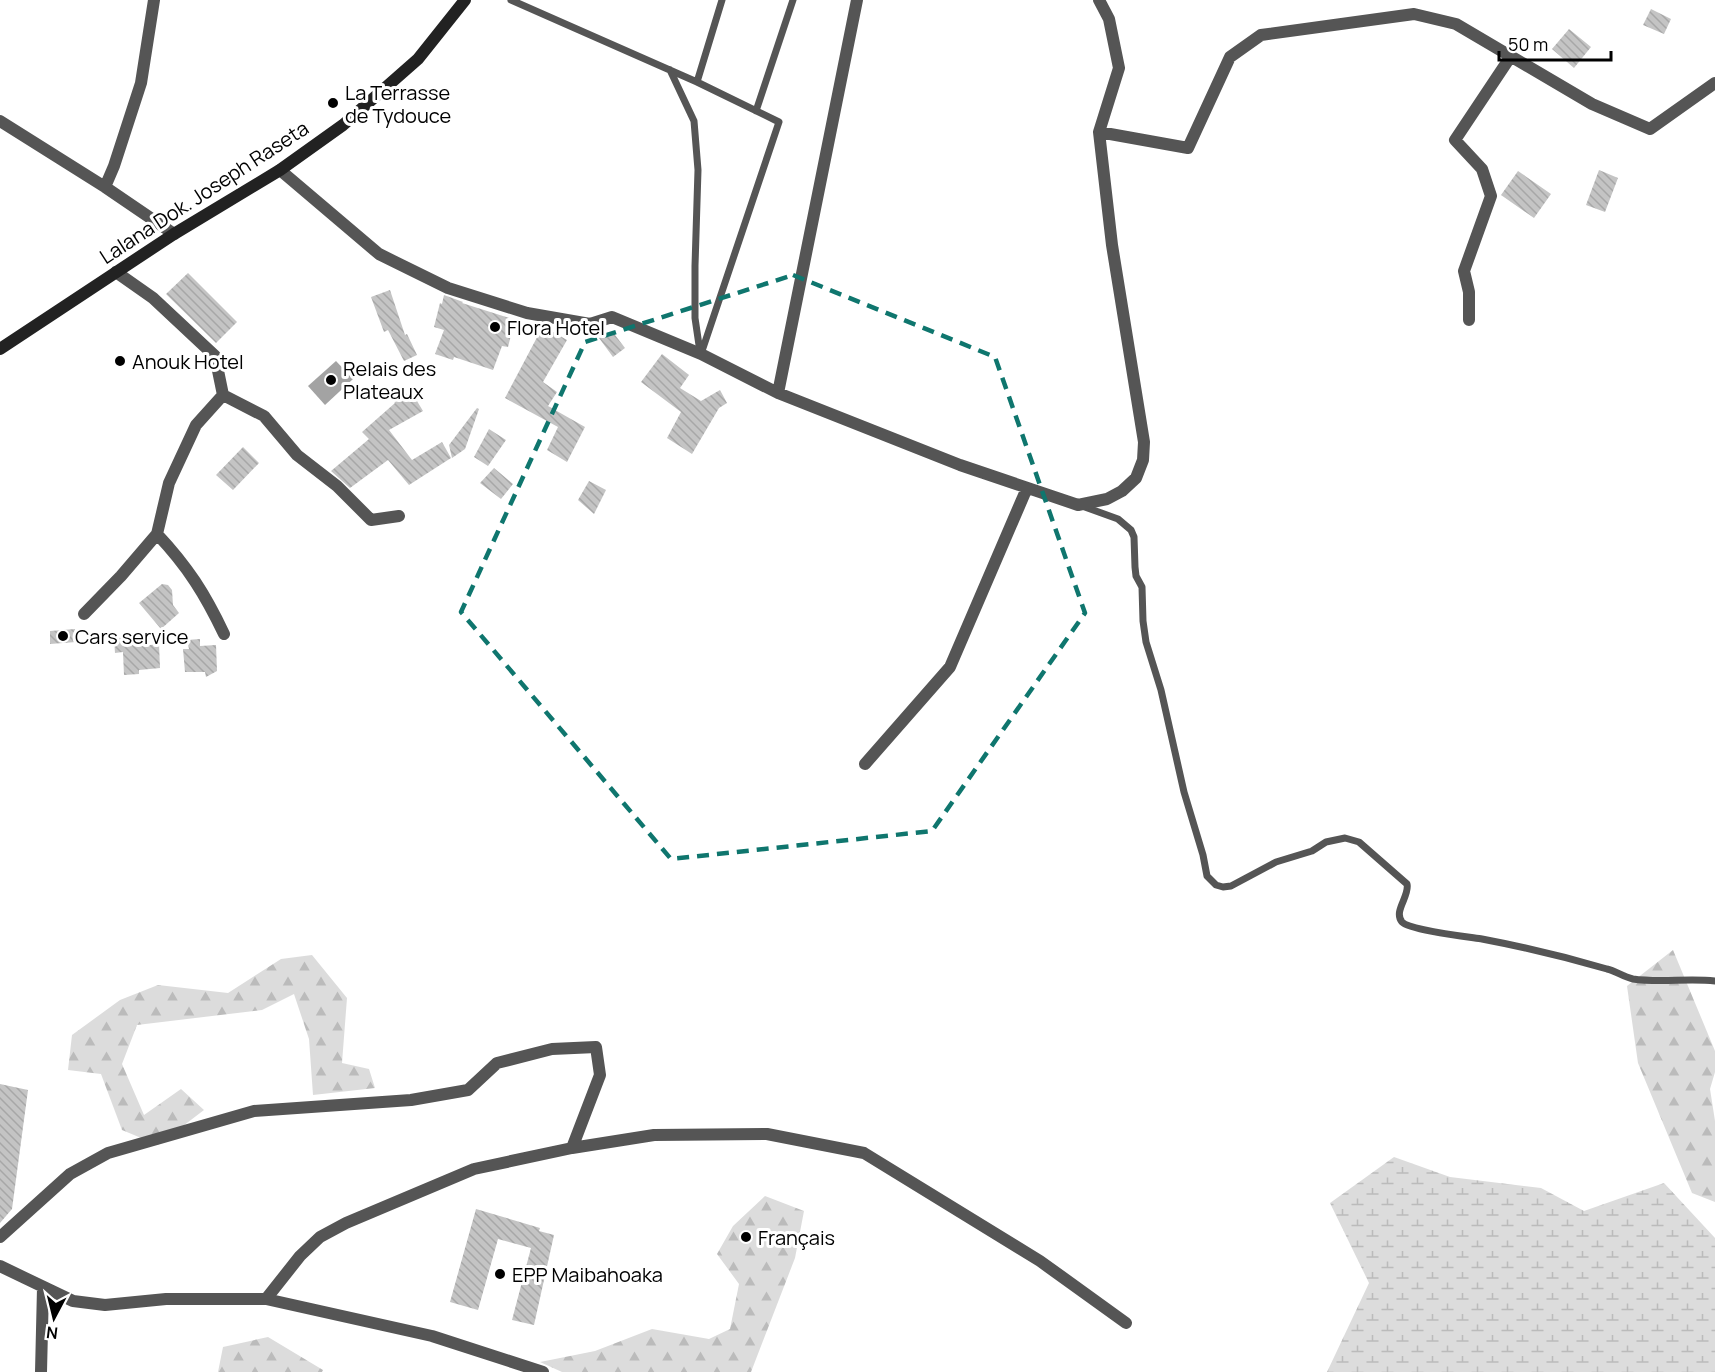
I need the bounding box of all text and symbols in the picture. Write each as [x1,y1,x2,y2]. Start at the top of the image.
scale bar [1499,24,1612,62]
text: 50 m [1508,32,1548,56]
place label: La Terrasse de Tydouce [345,79,451,129]
marker: La Terrasse de Tydouce [326,96,340,110]
street label: Lalana Dok. Joseph Raseta [94,114,314,270]
place label: Flora Hotel [507,314,605,341]
marker: Flora Hotel [488,320,502,334]
place label: Anouk Hotel [132,348,244,375]
marker: Anouk Hotel [113,354,127,368]
place label: Relais des Plateaux [343,355,436,405]
marker: Relais des Plateaux [324,373,338,387]
place label: Cars service [75,623,188,650]
marker: Cars service [56,629,70,643]
place label: Français [758,1224,835,1251]
marker: Français [739,1230,753,1244]
place label: EPP Maibahoaka [512,1261,663,1288]
marker: EPP Maibahoaka [493,1267,507,1281]
north arrow [24,1288,84,1348]
text: N [45,1321,59,1345]

